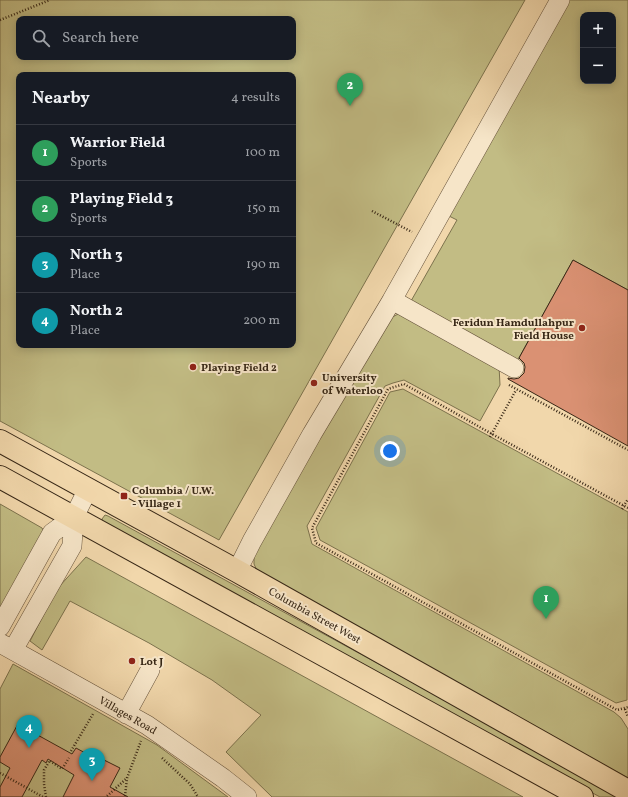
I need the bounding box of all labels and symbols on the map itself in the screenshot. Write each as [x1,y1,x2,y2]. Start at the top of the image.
pin: 2 [337,73,363,106]
place label: Feridun Hamdullahpur Field House [453,316,575,344]
marker: Feridun Hamdullahpur Field House [577,323,587,333]
place label: Playing Field 2 [201,361,277,376]
marker: Playing Field 2 [188,362,198,372]
place label: University of Waterloo [322,371,383,399]
marker: University of Waterloo [309,378,319,388]
your location [380,441,400,461]
place label: Columbia / U.W. - Village 1 [132,484,214,512]
marker: Columbia / U.W. - Village 1 [119,491,129,501]
street label: Columbia Street West [265,585,363,648]
pin: 1 [533,586,559,619]
place label: Lot J [140,655,163,670]
marker: Lot J [127,656,137,666]
street label: Villages Road [95,694,159,739]
pin: 4 [16,715,42,748]
pin: 3 [79,748,105,781]

